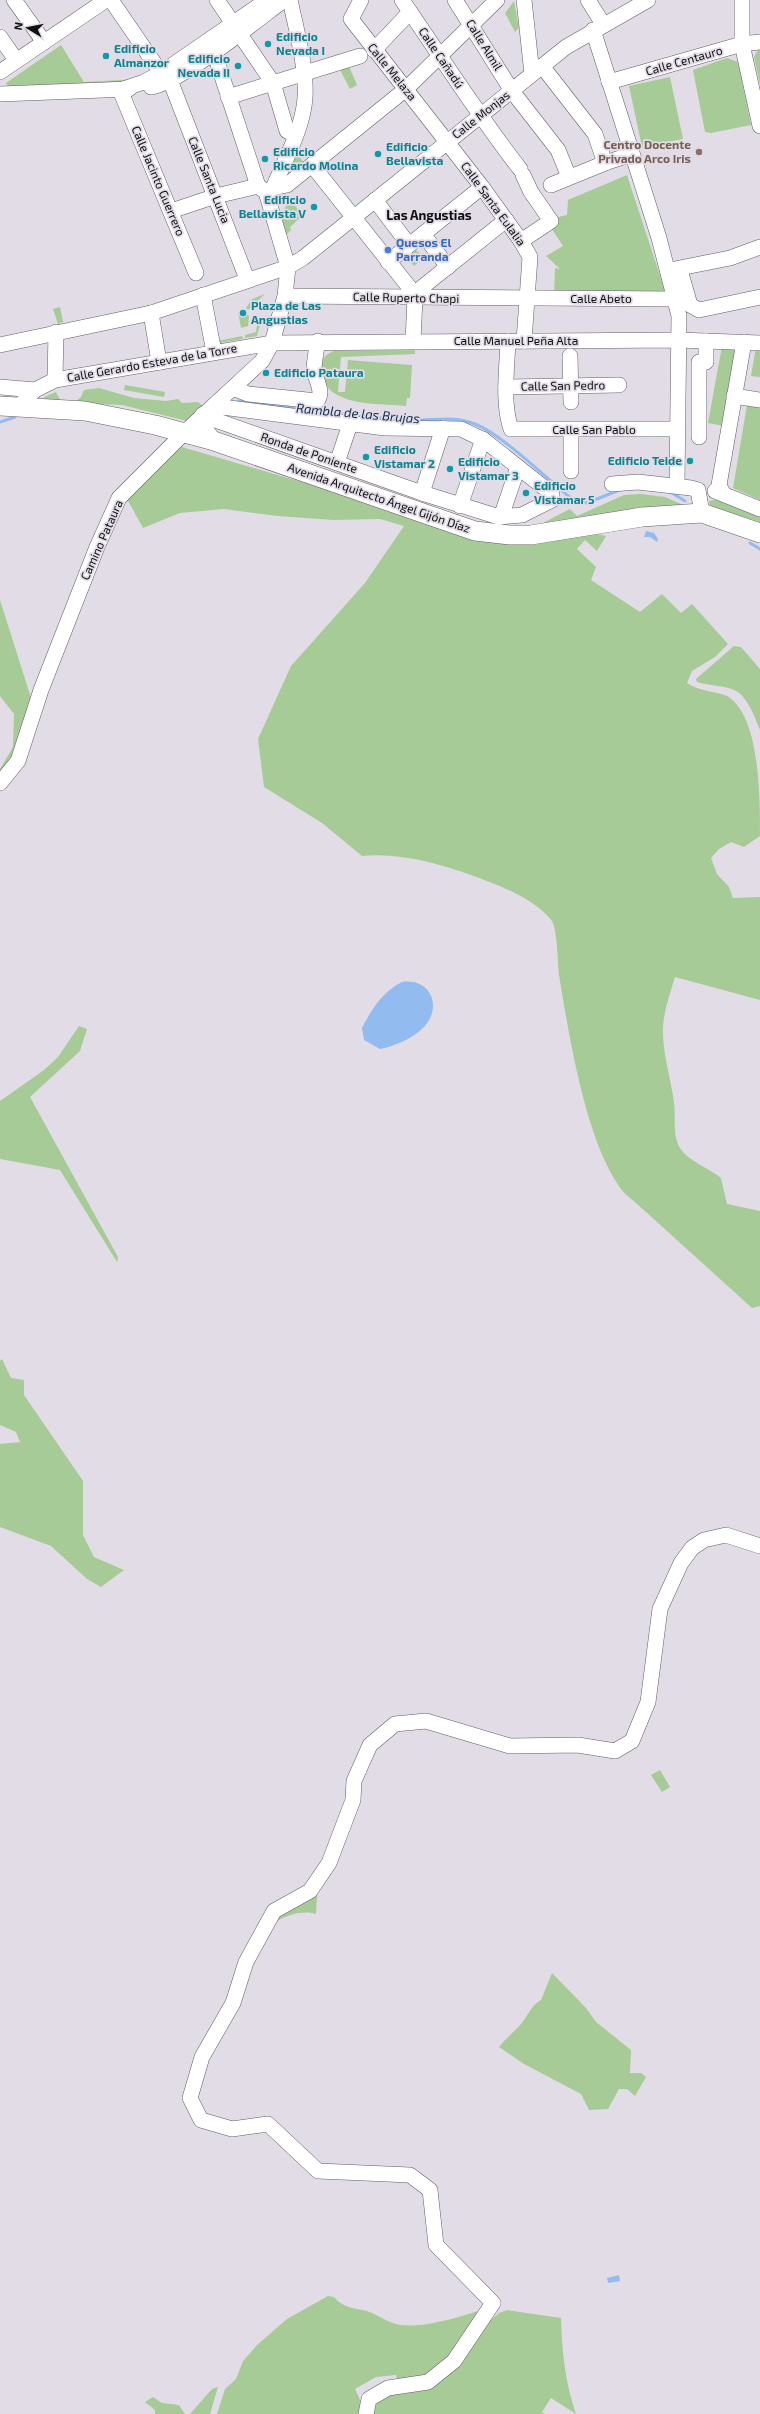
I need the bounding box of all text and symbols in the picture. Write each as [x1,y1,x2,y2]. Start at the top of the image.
north arrow [8,8,48,48]
street label: Calle Almil [464,16,506,73]
text: N [11,21,25,31]
street label: Calle Cañadú [416,24,467,91]
place label: Edificio Nevada I [276,29,325,57]
marker: Edificio Nevada I [263,39,273,49]
street label: Calle Melaza [365,40,420,103]
place label: Edificio Almanzor [114,41,169,69]
street label: Calle Centauro [644,42,724,78]
marker: Edificio Almanzor [101,51,111,61]
place label: Edificio Nevada II [177,51,230,79]
marker: Edificio Nevada II [233,61,243,71]
street label: Calle Monjas [449,87,513,142]
street label: Calle Jacinto Guerrero [129,123,189,238]
street label: Calle Santa Lucia [186,134,234,225]
place label: Centro Docente Privado Arco Iris [598,137,691,165]
place label: Edificio Bellavista [386,139,444,167]
place label: Edificio Ricardo Molina [273,144,358,172]
marker: Centro Docente Privado Arco Iris [694,147,704,157]
marker: Edificio Bellavista [373,149,383,159]
marker: Edificio Ricardo Molina [260,154,270,164]
street label: Calle Santa Eulalia [459,159,529,248]
place label: Edificio Bellavista V [239,192,306,220]
marker: Edificio Bellavista V [309,202,319,212]
district label: Las Angustias [386,207,472,223]
place label: Quesos El Parranda [396,235,451,263]
marker: Quesos El Parranda [383,245,393,255]
street label: Calle Ruperto Chapi [353,289,459,305]
street label: Calle Abeto [570,291,632,305]
place label: Plaza de Las Angustias [251,298,321,326]
marker: Plaza de Las Angustias [238,308,248,318]
street label: Calle Manuel Peña Alta [454,333,578,347]
street label: Calle Gerardo Esteva de la Torre [66,340,238,384]
place label: Edificio Pataura [274,365,364,379]
marker: Edificio Pataura [261,368,271,378]
street label: Calle San Pedro [521,377,606,393]
water label: Rambla de las Brujas [295,400,421,426]
street label: Calle San Pablo [552,422,636,436]
street label: Ronda de Poniente [259,429,360,475]
place label: Edificio Vistamar 2 [374,442,435,470]
marker: Edificio Vistamar 2 [361,452,371,462]
place label: Edificio Teide [608,453,682,467]
place label: Edificio Vistamar 3 [458,454,519,482]
marker: Edificio Teide [685,456,695,466]
street label: Avenida Arquitecto Ángel Gijón Díaz [286,459,473,536]
marker: Edificio Vistamar 3 [445,464,455,474]
place label: Edificio Vistamar 5 [534,478,595,506]
marker: Edificio Vistamar 5 [521,488,531,498]
street label: Camino Pataura [77,497,125,582]

